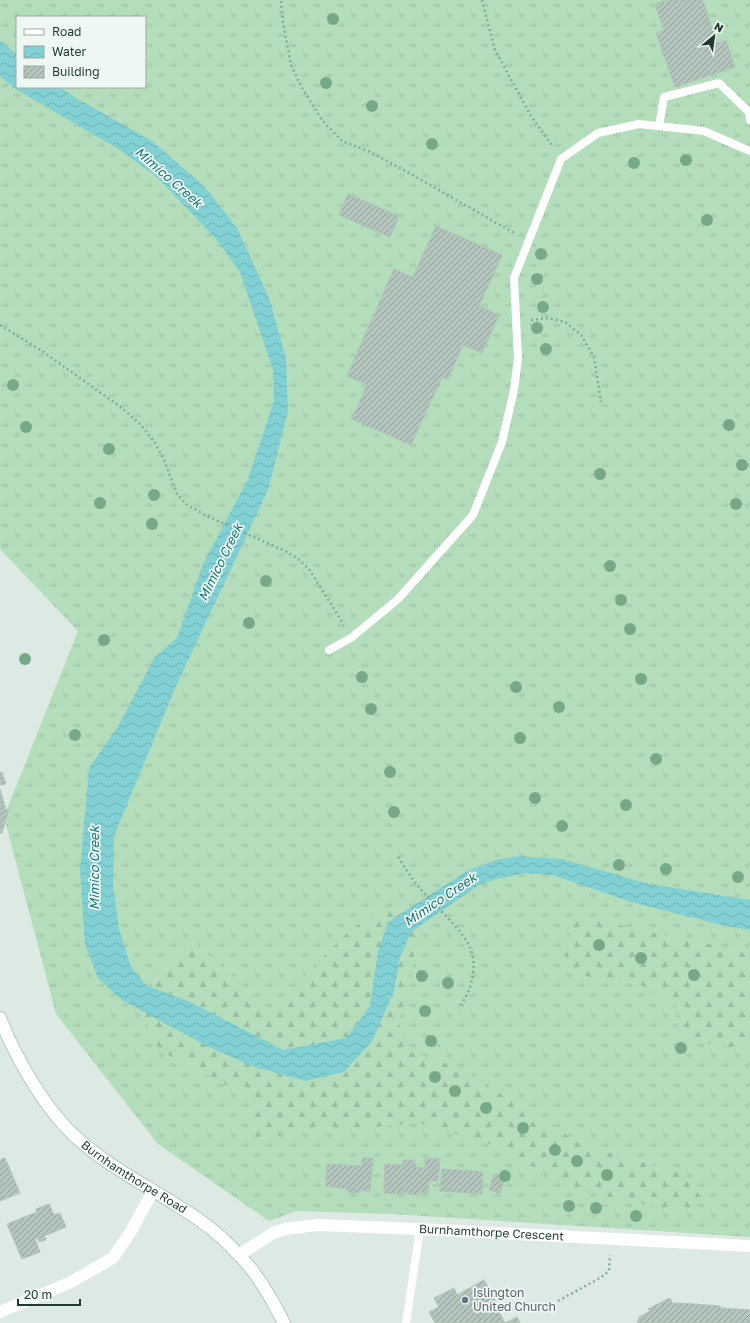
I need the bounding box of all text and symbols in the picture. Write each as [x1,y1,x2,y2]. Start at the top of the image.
legend [16,16,146,88]
north arrow [694,16,734,56]
text: N [712,19,726,35]
text: Road [52,24,81,39]
text: Water [52,44,86,59]
text: Building [52,64,100,79]
water label: Mimico Creek [132,143,207,212]
water label: Mimico Creek [194,519,246,603]
water label: Mimico Creek [86,824,102,910]
water label: Mimico Creek [401,868,481,929]
street label: Burnhamthorpe Road [78,1137,190,1217]
street label: Burnhamthorpe Crescent [419,1221,565,1243]
scale bar [18,1281,80,1307]
place label: Islington United Church [473,1285,556,1314]
text: 20 m [24,1287,52,1302]
marker: Islington United Church [460,1295,470,1305]

